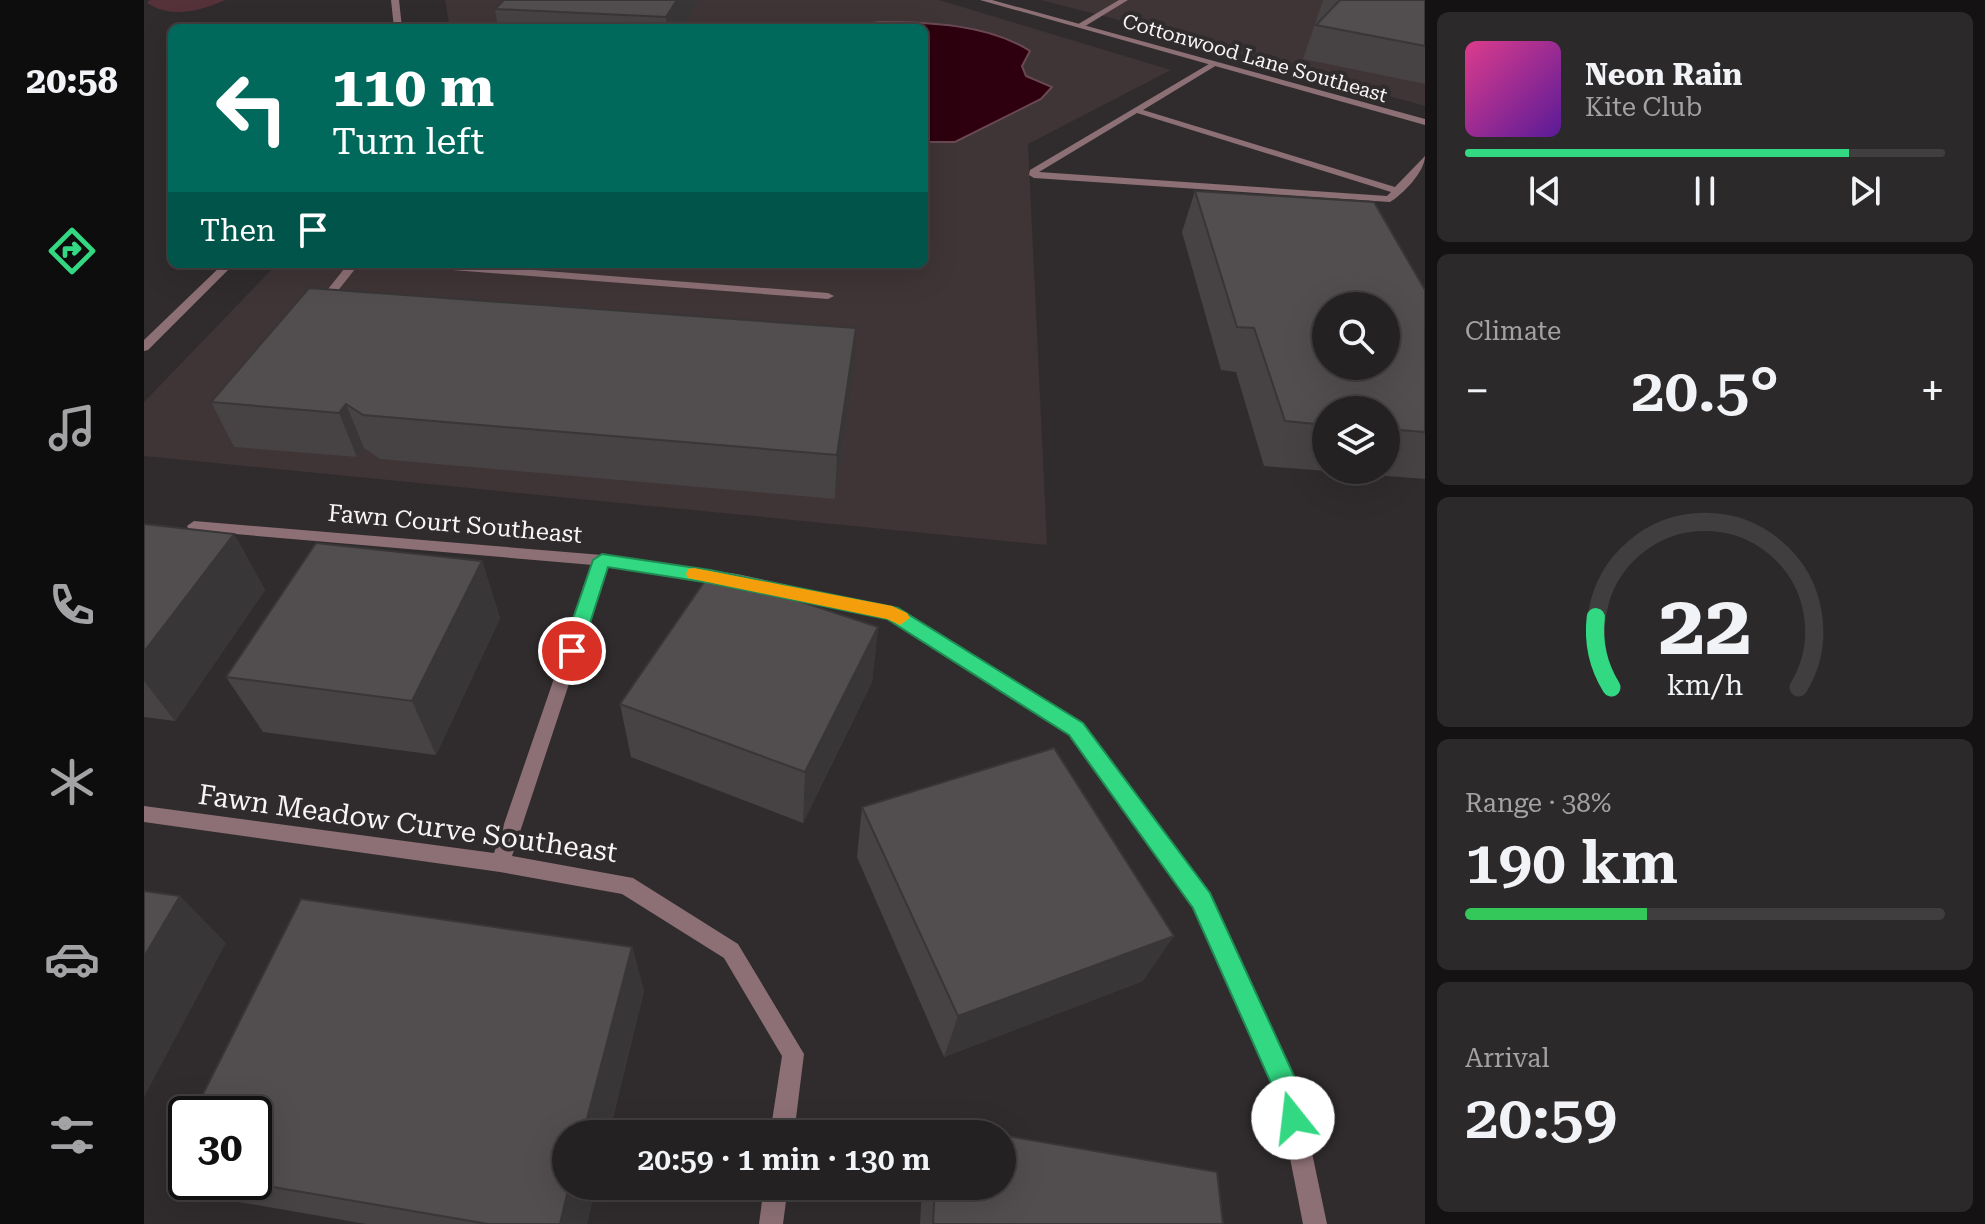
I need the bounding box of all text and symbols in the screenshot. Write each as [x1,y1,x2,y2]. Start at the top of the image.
street label: Cottonwood Lane Southeast [1120,9,1391,107]
text: 110 m [332,54,494,120]
icon: left [200,56,304,160]
text: Neon Rain [1585,57,1742,92]
text: 20:58 [26,60,118,102]
text: Kite Club [1585,92,1702,122]
text: Turn left [332,121,484,163]
icon: previous [1523,169,1567,213]
icon: pause [1683,169,1727,213]
icon: next [1843,169,1887,213]
icon: arrive [291,208,335,252]
text: Then [200,213,275,248]
icon: directions [44,223,100,279]
map controls [1312,292,1400,484]
button: search [1312,292,1400,380]
text: Climate [1465,316,1561,346]
text: 20.5° [1631,355,1779,426]
text: − [1465,365,1490,417]
text: + [1920,365,1945,417]
button: layers [1312,396,1400,484]
icon: music [44,400,100,456]
street label: Fawn Court Southeast [327,499,583,549]
icon: phone [44,577,100,633]
text: 22 [1658,577,1752,674]
pin [538,617,606,685]
icon: arrive [550,629,594,673]
text: km/h [1667,668,1743,702]
icon: climate [44,754,100,810]
street label: Fawn Meadow Curve Southeast [196,778,620,869]
text: Range · 38% [1465,788,1611,818]
text: 190 km [1465,827,1678,898]
icon: car [44,931,100,987]
text: Arrival [1465,1043,1550,1073]
position arrow [1251,1076,1335,1160]
text: 20:59 [1465,1082,1617,1153]
speed limit sign: 30 [168,1096,272,1200]
icon: filters [44,1107,100,1163]
text: 20:59 · 1 min · 130 m [638,1142,930,1177]

